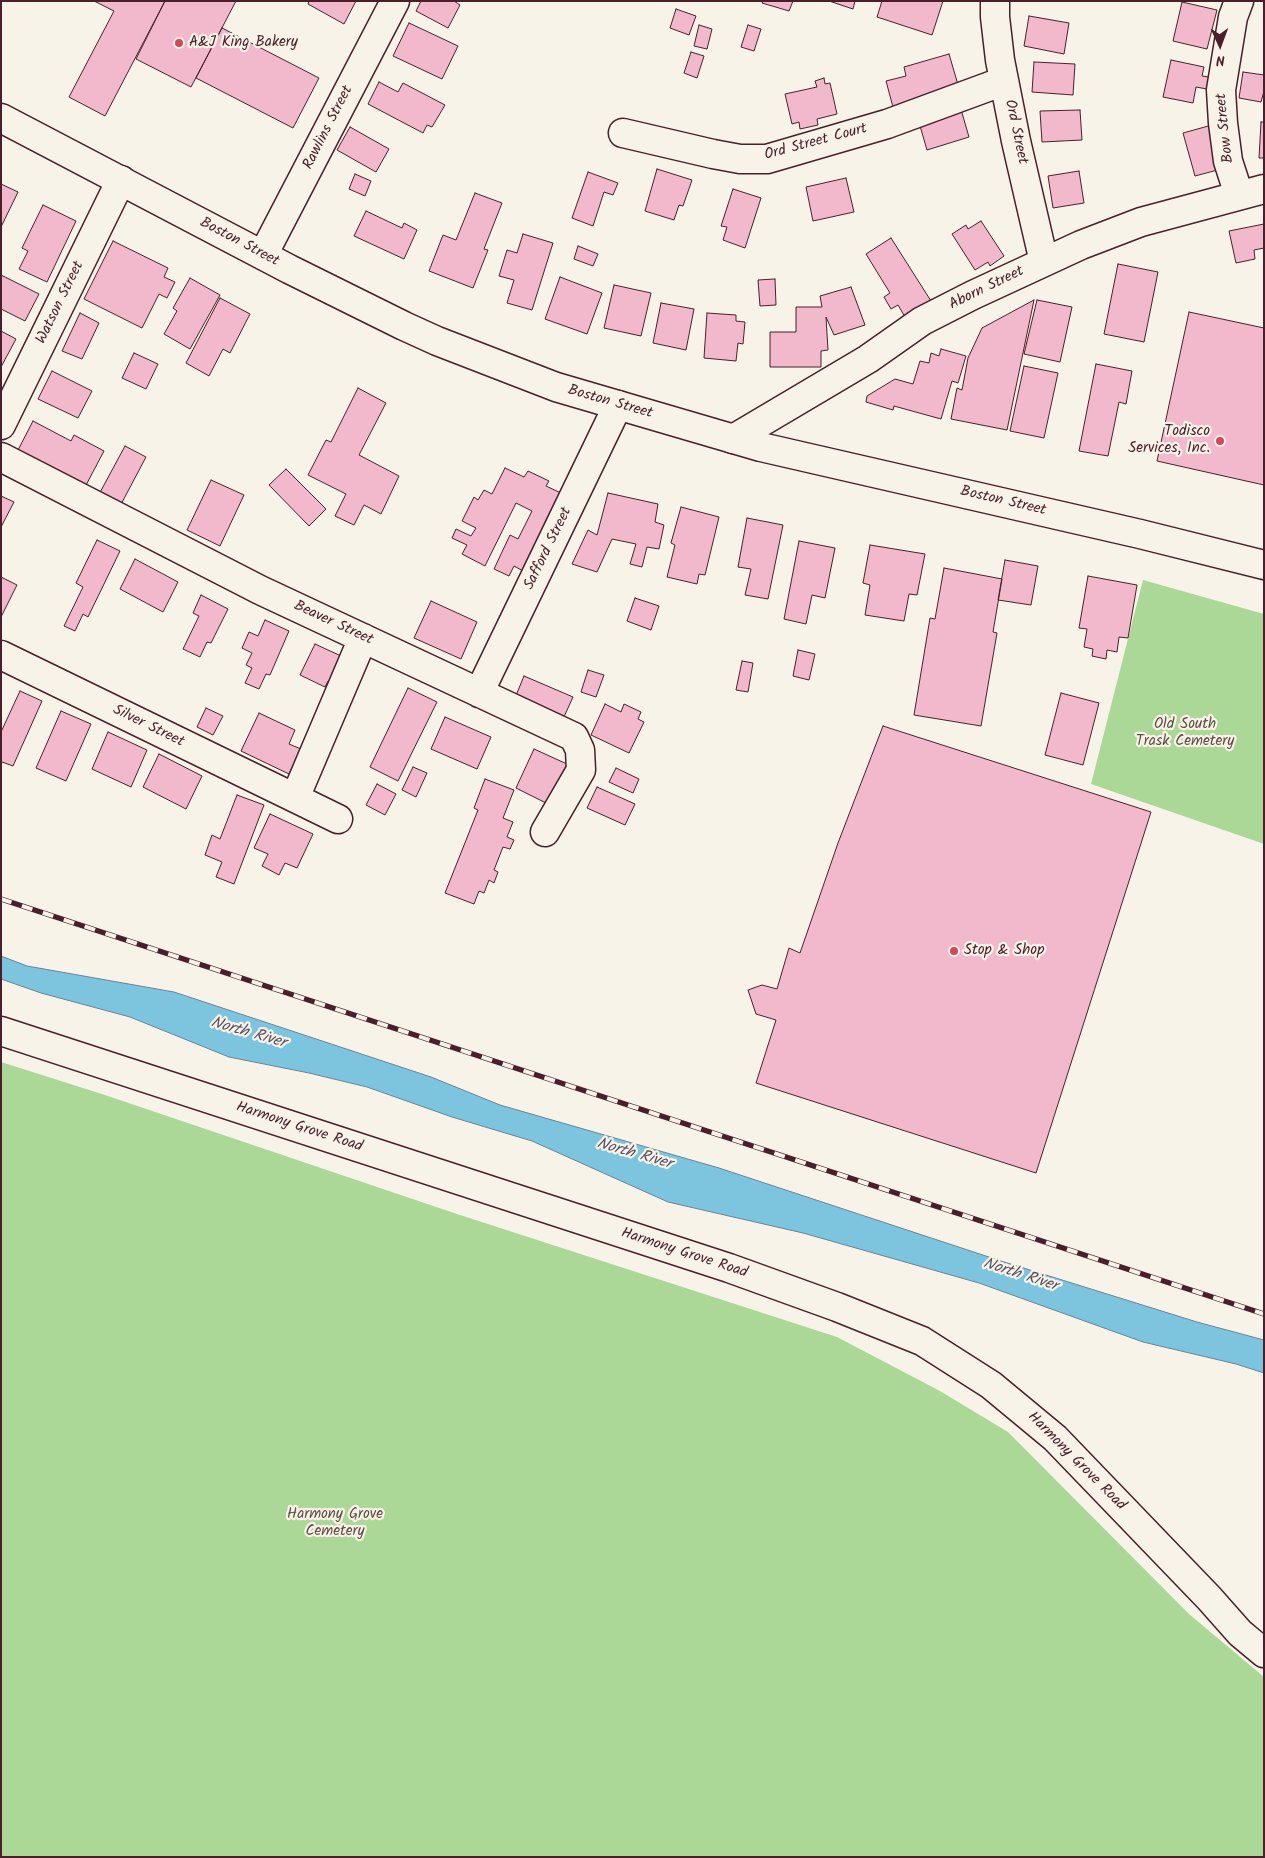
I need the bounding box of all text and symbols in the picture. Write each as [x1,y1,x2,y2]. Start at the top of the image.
north arrow [1195,20,1245,70]
place label: A&J King Bakery [189,34,298,52]
marker: A&J King Bakery [173,37,185,49]
text: N [1216,49,1225,71]
street label: Rawlins Street [300,83,358,173]
street label: Bow Street [1213,92,1239,164]
street label: Ord Street [999,98,1031,166]
street label: Ord Street Court [763,121,869,165]
street label: Boston Street [196,215,282,271]
street label: Watson Street [33,259,89,347]
street label: Aborn Street [947,263,1027,315]
street label: Boston Street [566,382,654,424]
place label: Todisco Services, Inc. [1128,423,1210,458]
marker: Todisco Services, Inc. [1214,435,1226,447]
street label: Boston Street [958,483,1048,521]
street label: Safford Street [521,505,577,593]
street label: Beaver Street [290,598,376,650]
street label: Silver Street [109,702,187,752]
park label: Old South Trask Cemetery [1136,716,1234,751]
place label: Stop & Shop [964,942,1044,960]
marker: Stop & Shop [948,945,960,957]
water label: North River [208,1014,288,1054]
street label: Harmony Grove Road [233,1099,365,1157]
water label: North River [594,1135,674,1175]
street label: Harmony Grove Road [618,1225,750,1283]
water label: North River [980,1255,1060,1297]
street label: Harmony Grove Road [1023,1409,1129,1515]
park label: Harmony Grove Cemetery [287,1506,383,1541]

